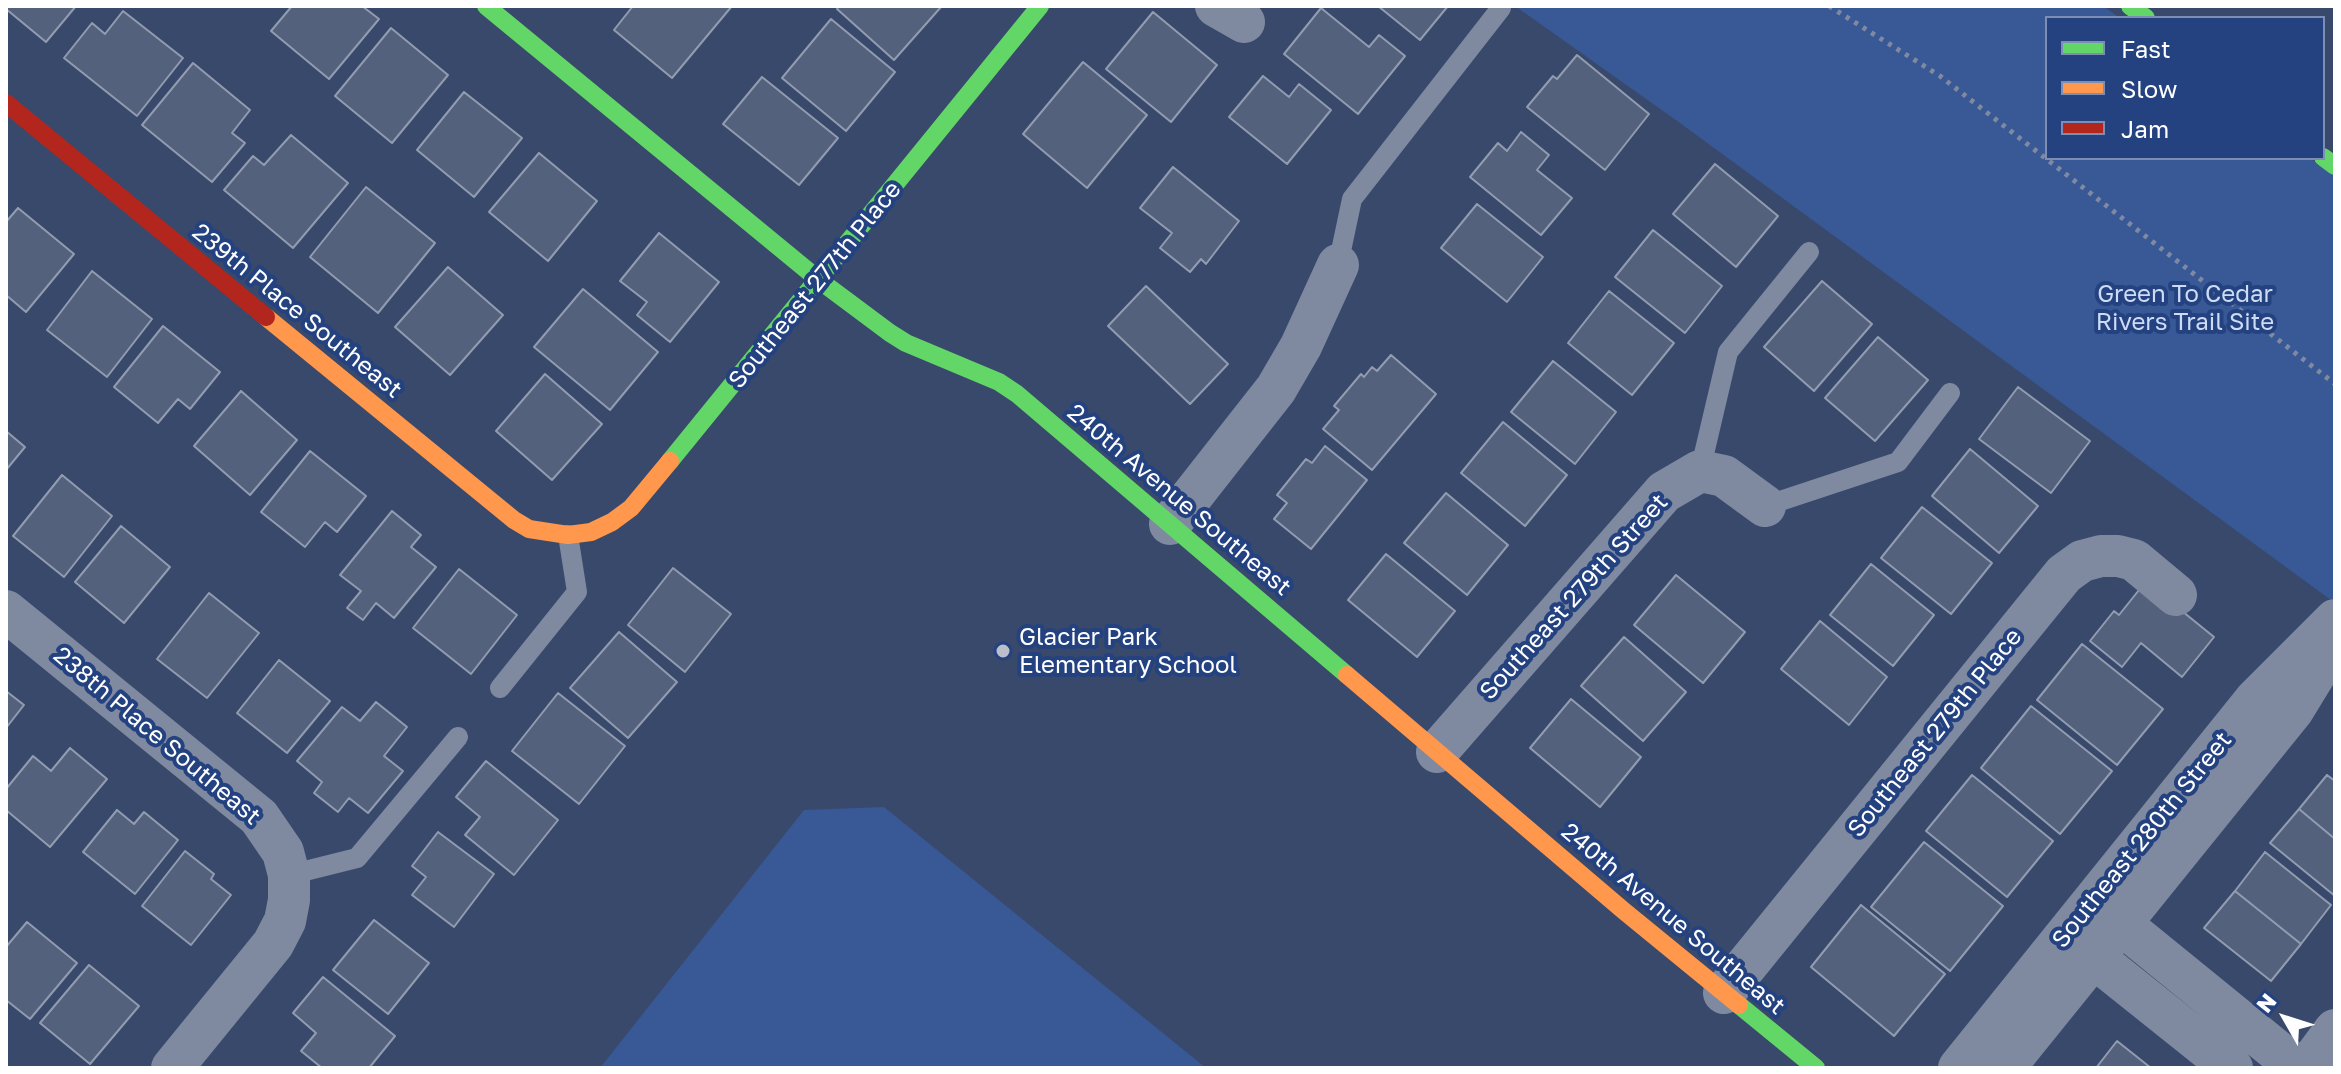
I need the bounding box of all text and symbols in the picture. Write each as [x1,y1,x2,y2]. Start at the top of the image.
legend [2045,16,2325,160]
text: Fast [2121,34,2171,63]
text: Slow [2121,74,2177,103]
text: Jam [2121,114,2169,143]
street label: Southeast 277th Place [723,176,907,394]
street label: 239th Place Southeast [186,218,408,404]
park label: Green To Cedar Rivers Trail Site [2096,280,2274,336]
street label: 240th Avenue Southeast [1061,398,1297,602]
street label: Southeast 279th Street [1474,488,1674,706]
place label: Glacier Park Elementary School [1019,623,1237,679]
street label: Southeast 279th Place [1842,623,2028,843]
street label: 238th Place Southeast [48,641,266,831]
marker: Glacier Park Elementary School [994,642,1012,660]
street label: Southeast 280th Street [2046,726,2238,954]
street label: 240th Avenue Southeast [1555,817,1791,1021]
north arrow [2245,978,2325,1058]
text: N [2250,988,2282,1018]

